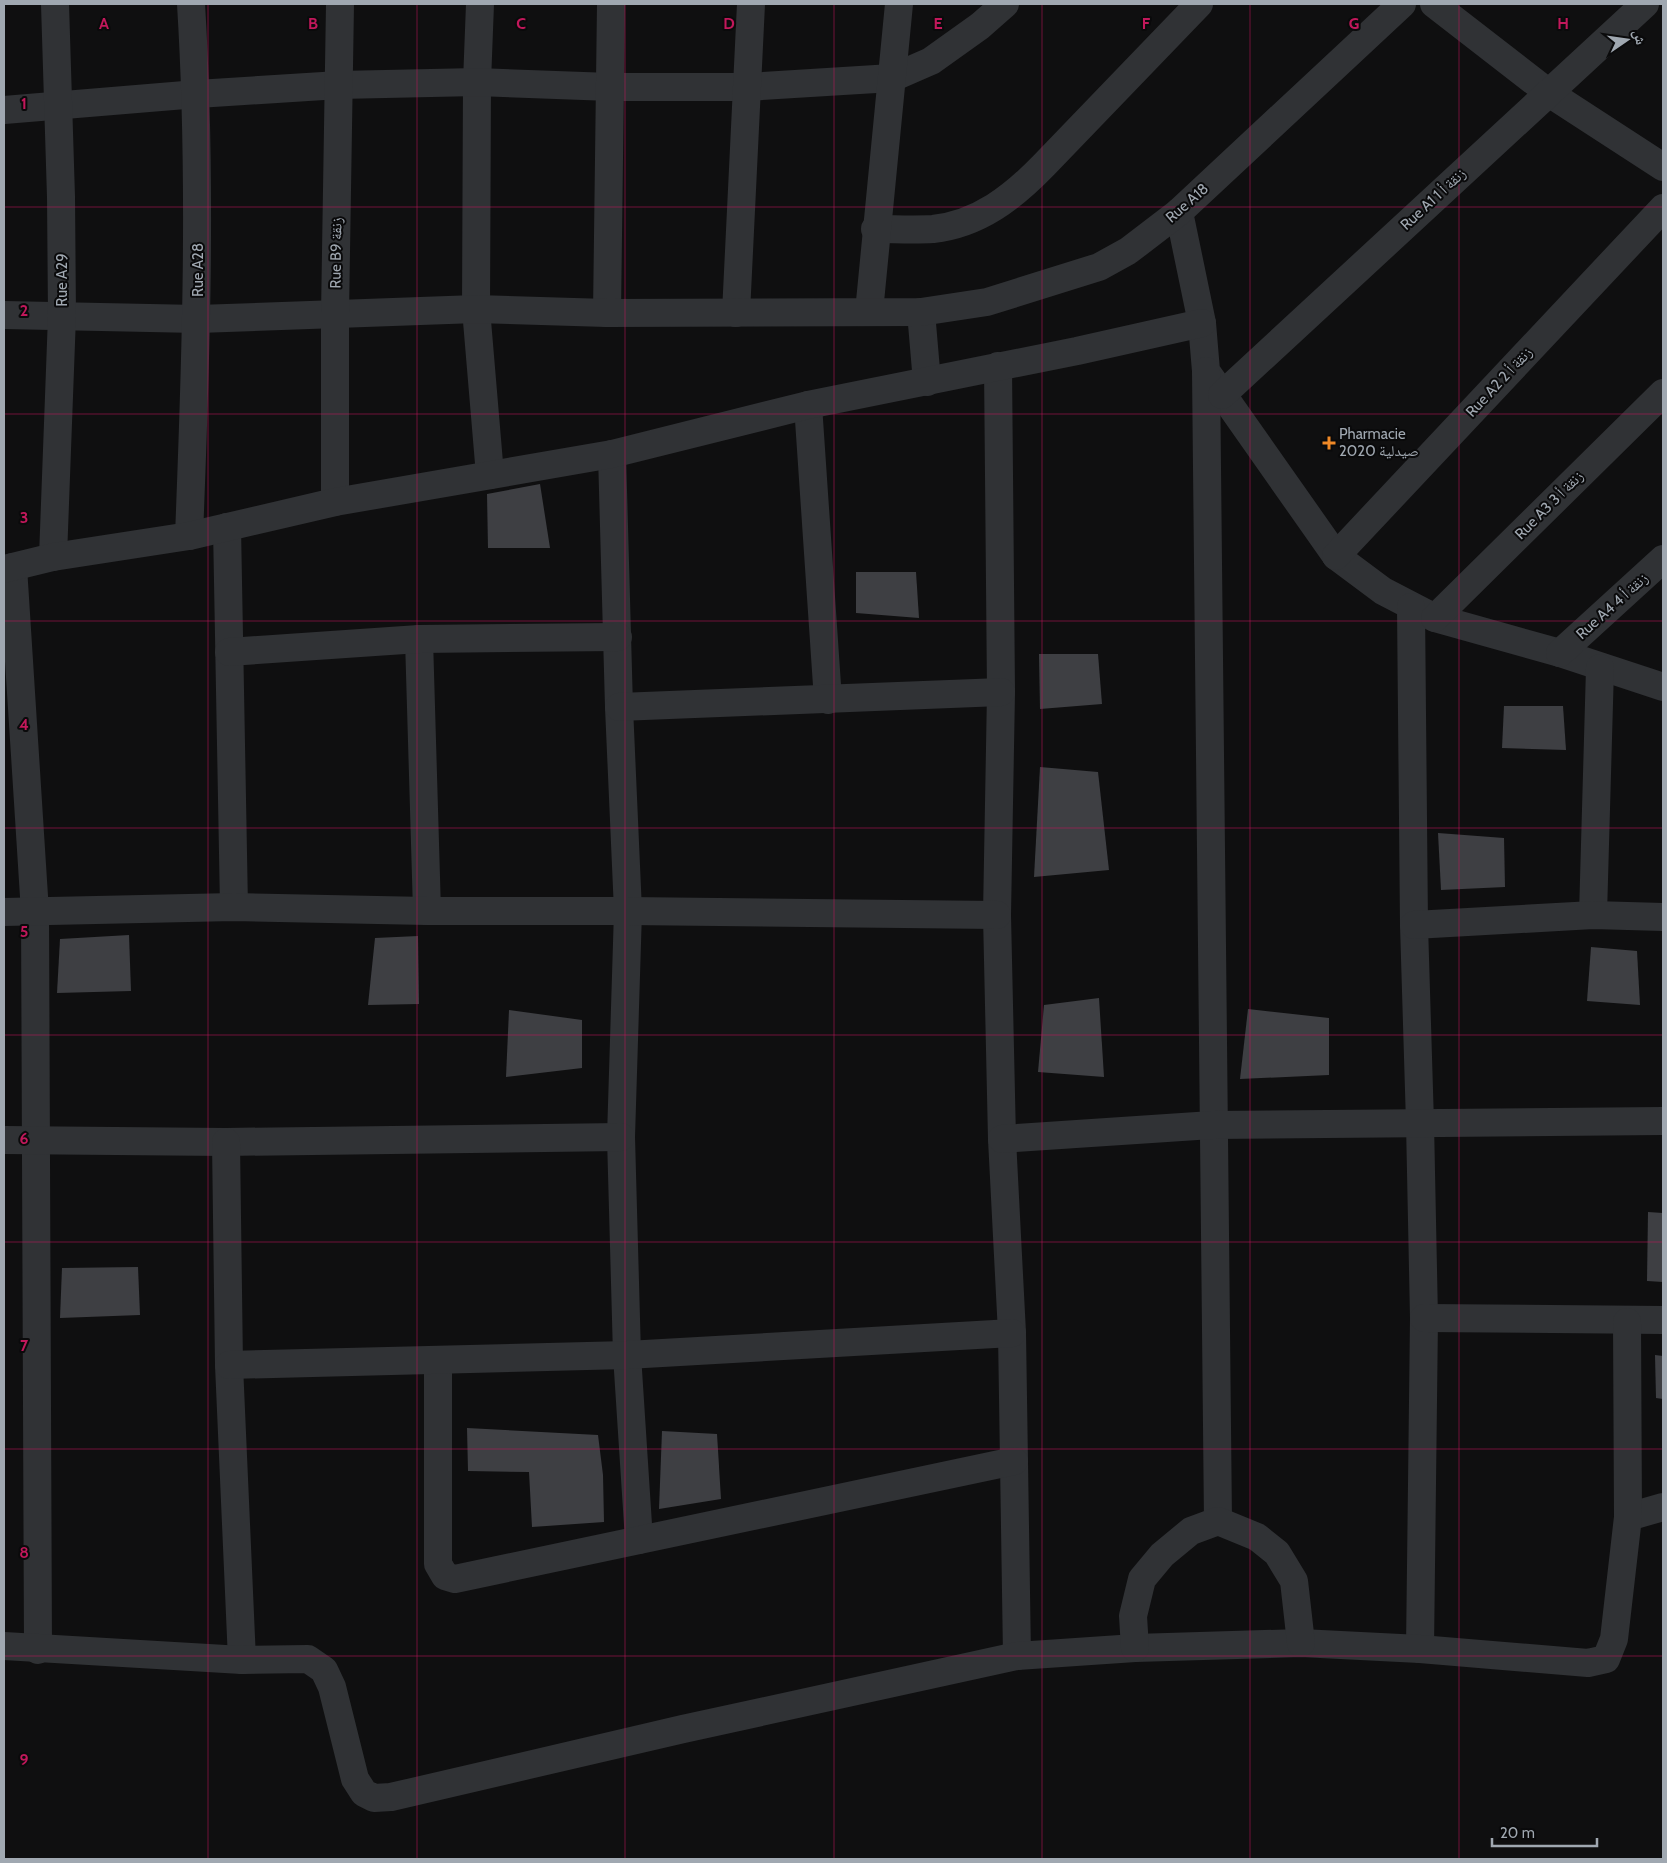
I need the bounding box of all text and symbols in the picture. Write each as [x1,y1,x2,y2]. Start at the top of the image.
text: A [99,14,109,33]
text: B [308,14,318,33]
text: C [516,14,526,33]
text: D [723,14,735,33]
text: E [933,14,943,33]
text: F [1142,14,1151,33]
text: G [1349,14,1359,33]
text: H [1557,14,1569,33]
north arrow [1602,15,1652,65]
text: ش [1629,28,1650,46]
text: 1 [21,94,27,113]
street label: Rue A1 زنقة أ 1 [1397,164,1470,234]
street label: Rue A18 [1162,180,1212,226]
street label: Rue B9 زنقة [326,217,346,289]
street label: Rue A28 [189,243,207,297]
street label: Rue A29 [53,253,71,307]
text: 2 [20,301,28,320]
street label: Rue A2 زنقة أ 2 [1462,343,1536,421]
place label: Pharmacie 2020 صيدلية [1339,425,1419,460]
marker: Pharmacie 2020 صيدلية [1323,437,1335,449]
street label: Rue A3 زنقة أ 3 [1511,467,1587,543]
text: 3 [20,508,28,527]
street label: Rue A4 زنقة أ 4 [1572,569,1652,643]
text: 4 [19,715,29,734]
text: 5 [20,922,28,941]
text: 6 [20,1129,29,1148]
text: 7 [20,1336,29,1355]
text: 8 [19,1543,29,1562]
text: 9 [20,1750,29,1769]
scale bar [1492,1816,1597,1848]
text: 20 m [1500,1824,1535,1842]

